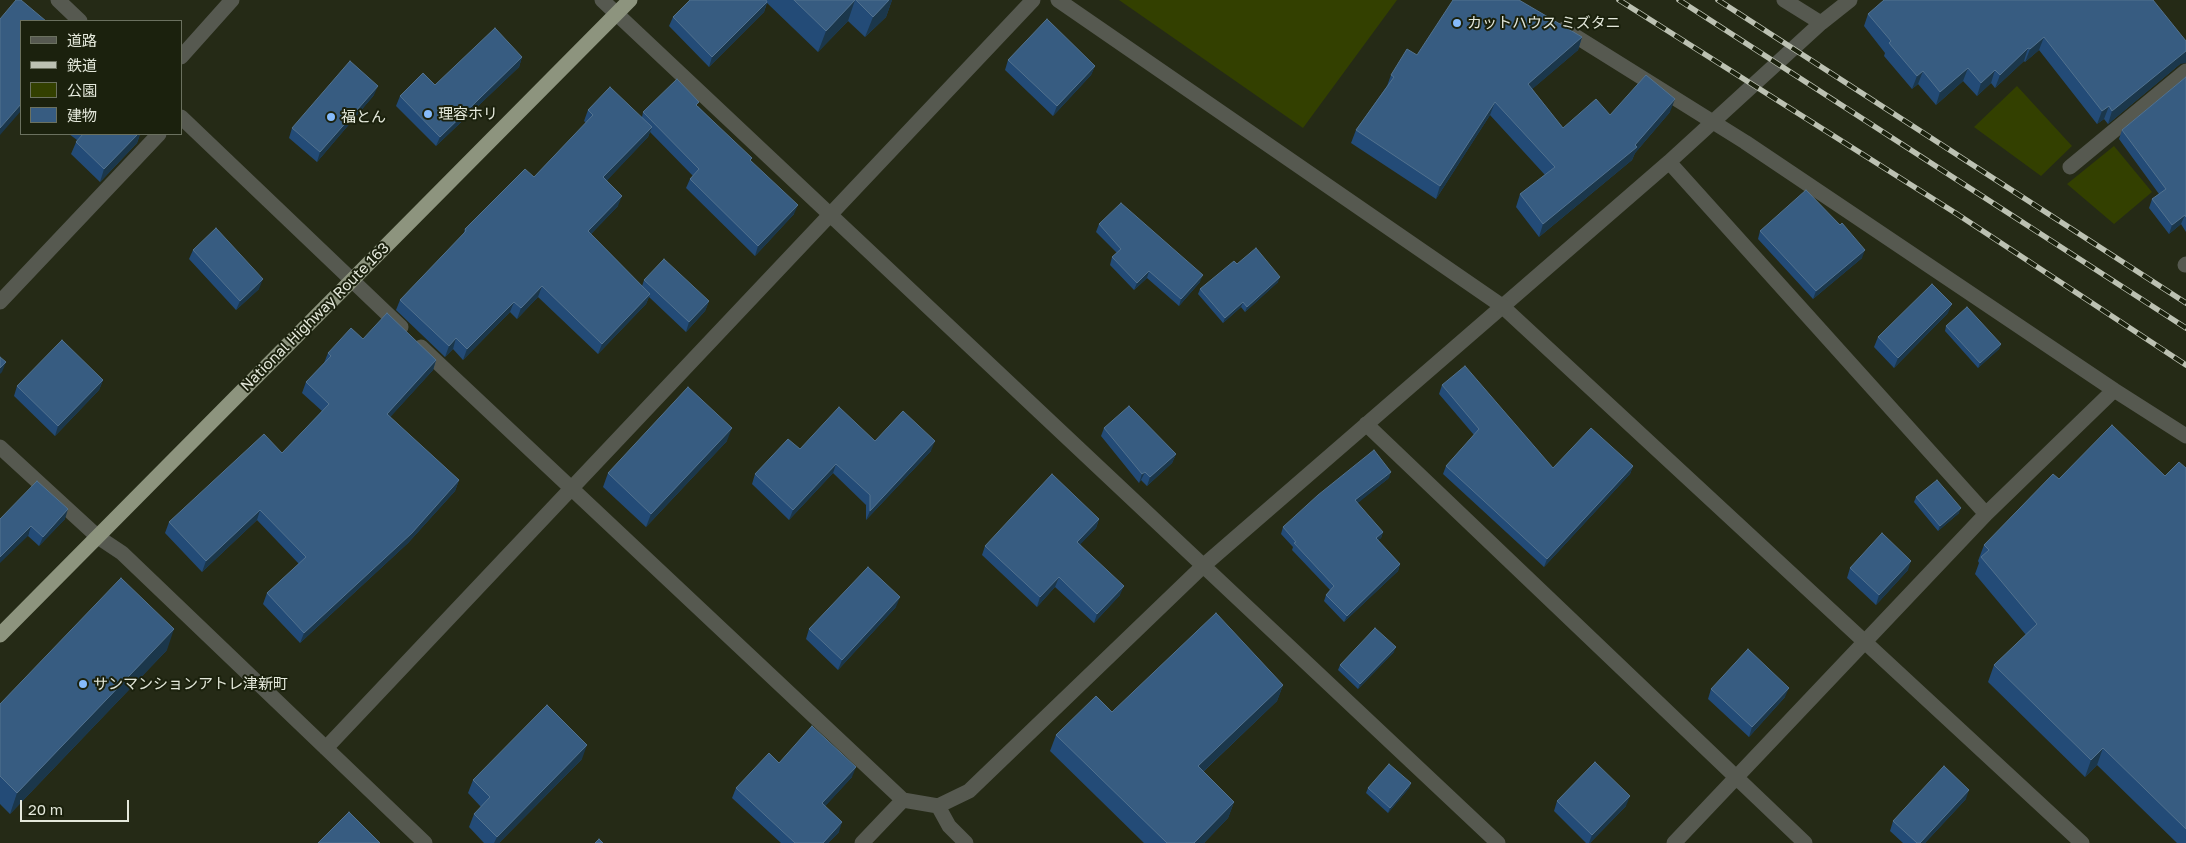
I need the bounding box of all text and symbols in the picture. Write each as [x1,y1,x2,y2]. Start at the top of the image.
place label: カットハウス ミズタニ [1467,14,1621,32]
marker: カットハウス ミズタニ [1451,17,1463,29]
legend [20,20,182,135]
text: 道路 [67,31,97,49]
text: 鉄道 [67,56,97,74]
text: 公園 [67,81,97,99]
place label: 理容ホリ [438,105,498,123]
text: 建物 [67,106,97,124]
place label: 福とん [341,108,386,126]
marker: 理容ホリ [422,108,434,120]
marker: 福とん [325,111,337,123]
street label: National Highway Route 163 [237,239,393,395]
place label: サンマンションアトレ津新町 [93,675,288,693]
marker: サンマンションアトレ津新町 [77,678,89,690]
scale bar [22,790,131,822]
text: 20 m [28,800,63,818]

